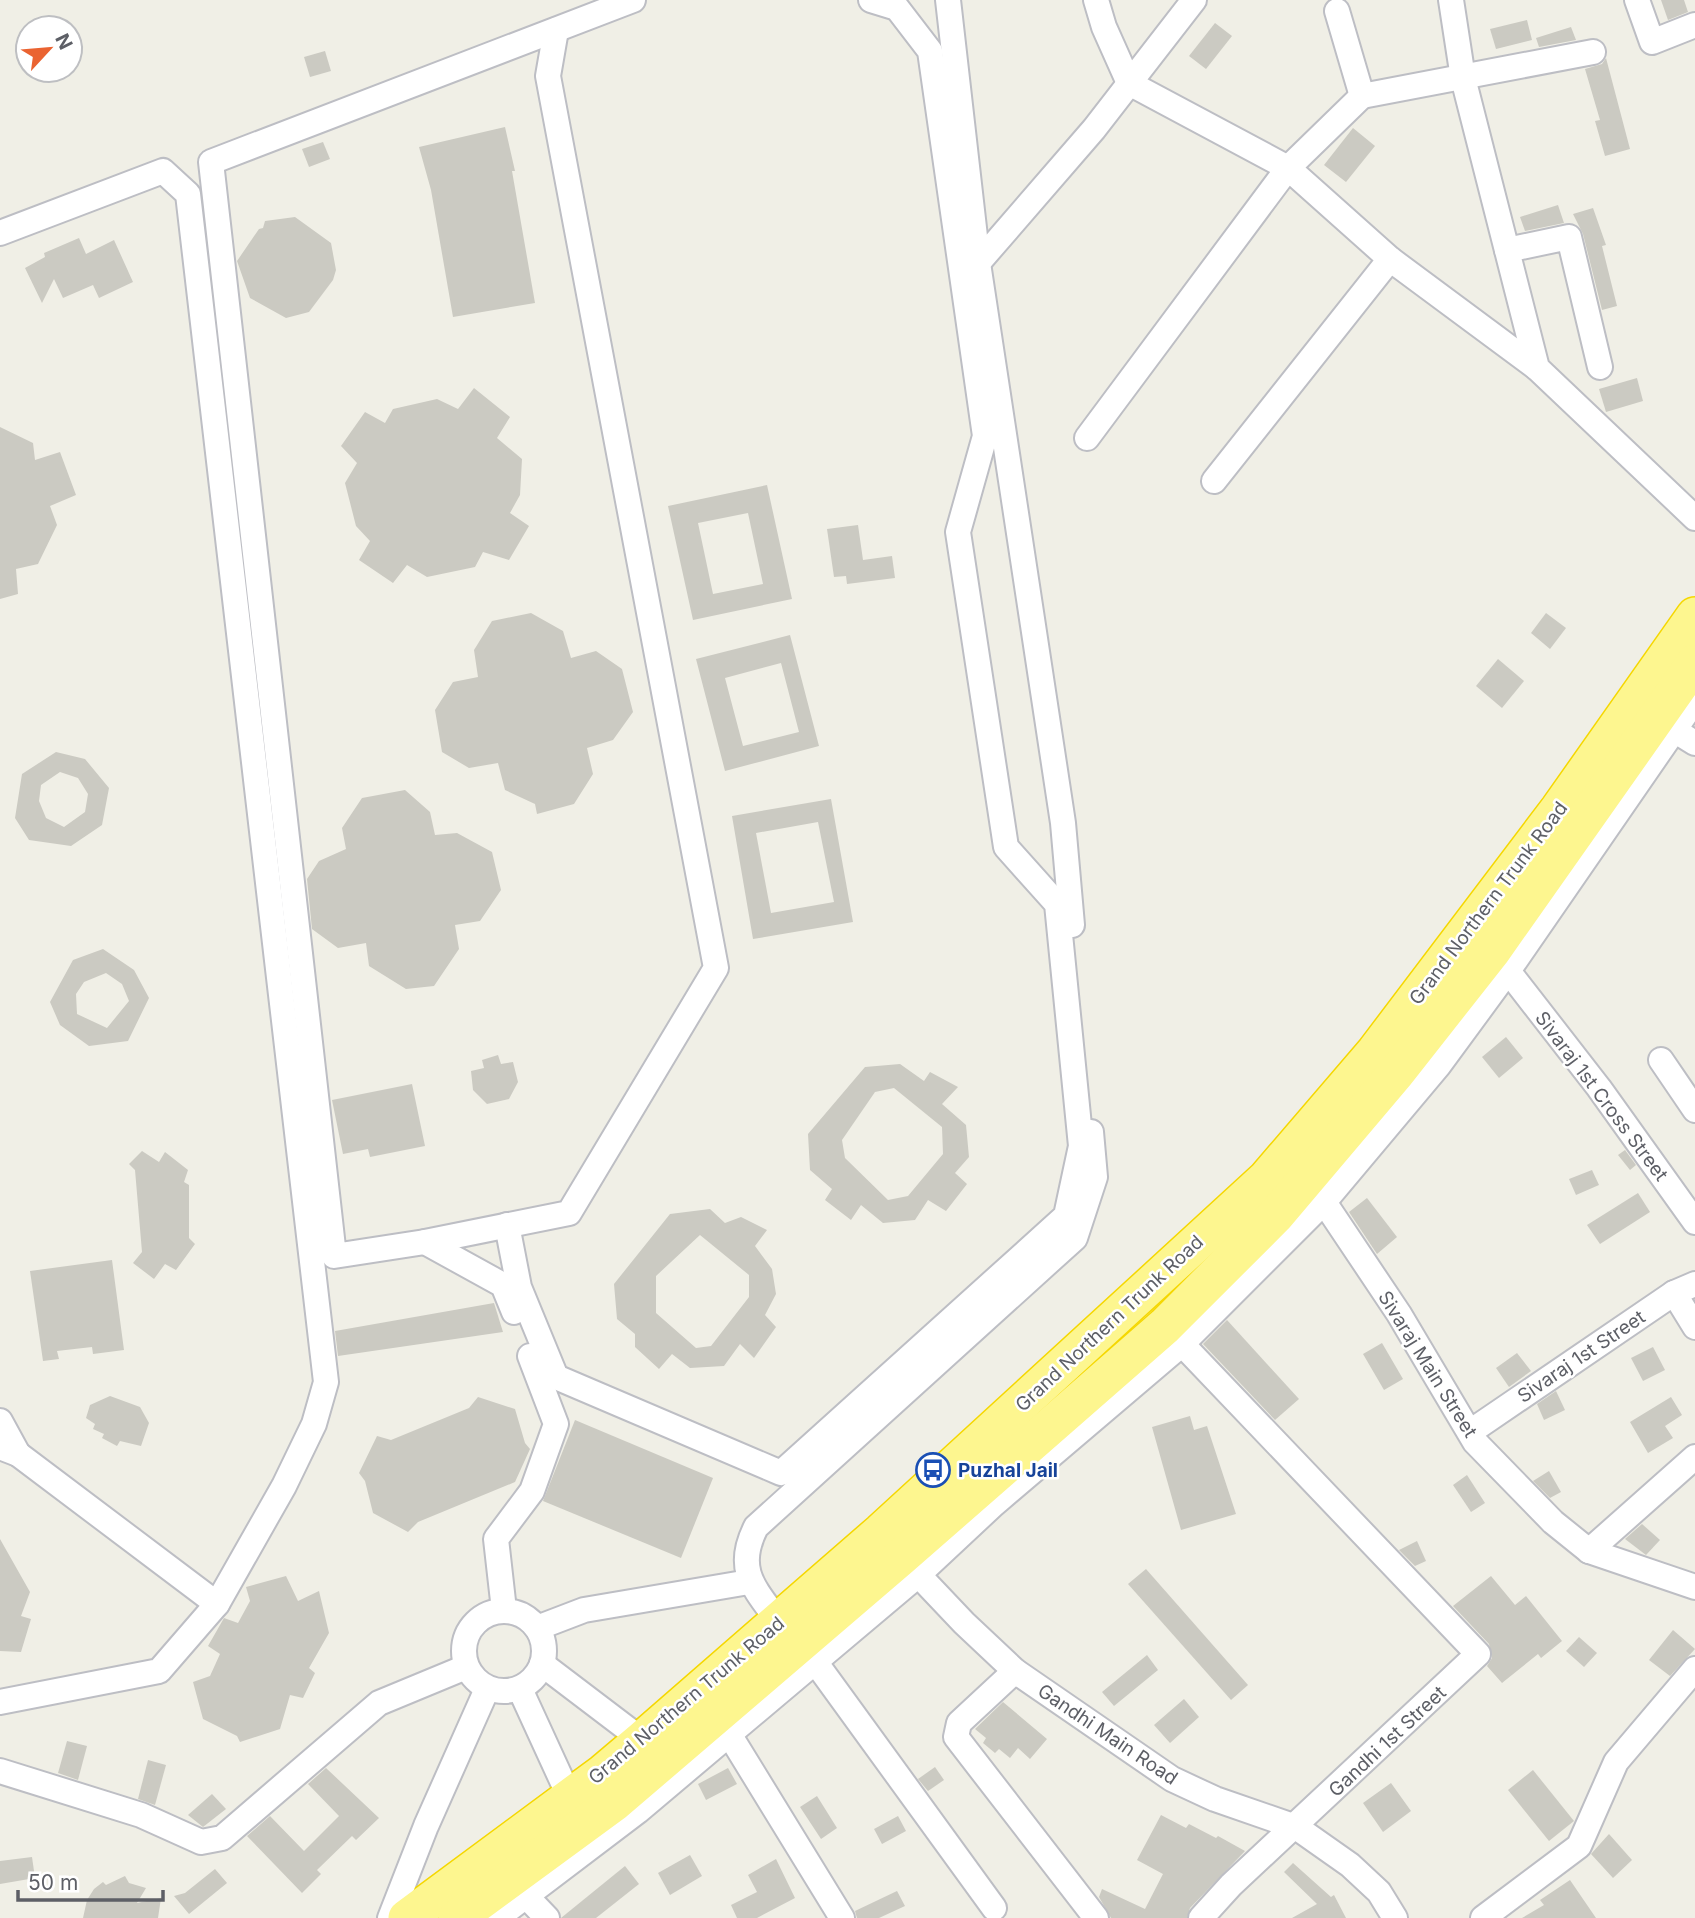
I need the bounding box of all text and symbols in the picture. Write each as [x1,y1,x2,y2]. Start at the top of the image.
north arrow [14,14,84,84]
text: N [50,30,77,53]
street label: Grand Northern Trunk Road [1404,797,1572,1009]
street label: Sivaraj 1st Cross Street [1530,1007,1673,1186]
street label: Grand Northern Trunk Road [1011,1230,1208,1416]
street label: Sivaraj Main Street [1373,1287,1482,1442]
street label: Sivaraj 1st Street [1513,1305,1649,1408]
bus stop icon: Puzhal Jail [914,1451,952,1489]
place label: Puzhal Jail [958,1459,1058,1482]
street label: Grand Northern Trunk Road [584,1612,789,1789]
street label: Gandhi Main Road [1033,1679,1182,1790]
street label: Gandhi 1st Street [1324,1681,1451,1802]
scale bar [18,1858,163,1902]
text: 50 m [28,1870,78,1895]

